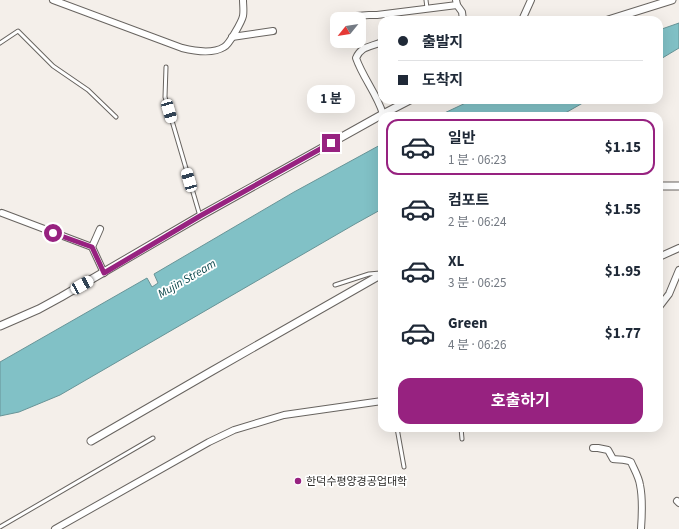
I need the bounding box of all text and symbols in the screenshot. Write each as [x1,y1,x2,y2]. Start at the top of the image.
north arrow [330,12,366,48]
map controls [330,12,366,48]
text: 출발지 [422,32,463,53]
text: 도착지 [422,70,463,91]
callout: 1 분 [307,85,355,113]
text: 1 분 [320,90,342,108]
car [160,98,178,124]
text: 일반 [448,128,476,149]
icon: car [400,129,436,165]
route end [322,134,340,152]
text: $1.15 [605,137,641,158]
text: 1 분 · 06:23 [448,151,507,169]
car [180,167,198,193]
text: 컴포트 [448,190,489,211]
icon: car [400,191,436,227]
text: $1.55 [605,199,641,220]
text: 2 분 · 06:24 [448,213,507,231]
route start [44,224,62,242]
text: XL [448,251,464,272]
icon: car [400,253,436,289]
water label: Mujin Stream [155,255,219,303]
text: $1.95 [605,261,641,282]
car [69,274,95,296]
text: 3 분 · 06:25 [448,274,507,292]
text: Green [448,313,488,334]
icon: car [400,315,436,351]
text: $1.77 [605,323,641,344]
text: 4 분 · 06:26 [448,336,507,354]
button: 호출하기 [398,378,643,424]
place label: 한덕수평양경공업대학 [306,474,407,489]
marker: 한덕수평양경공업대학 [293,476,303,486]

